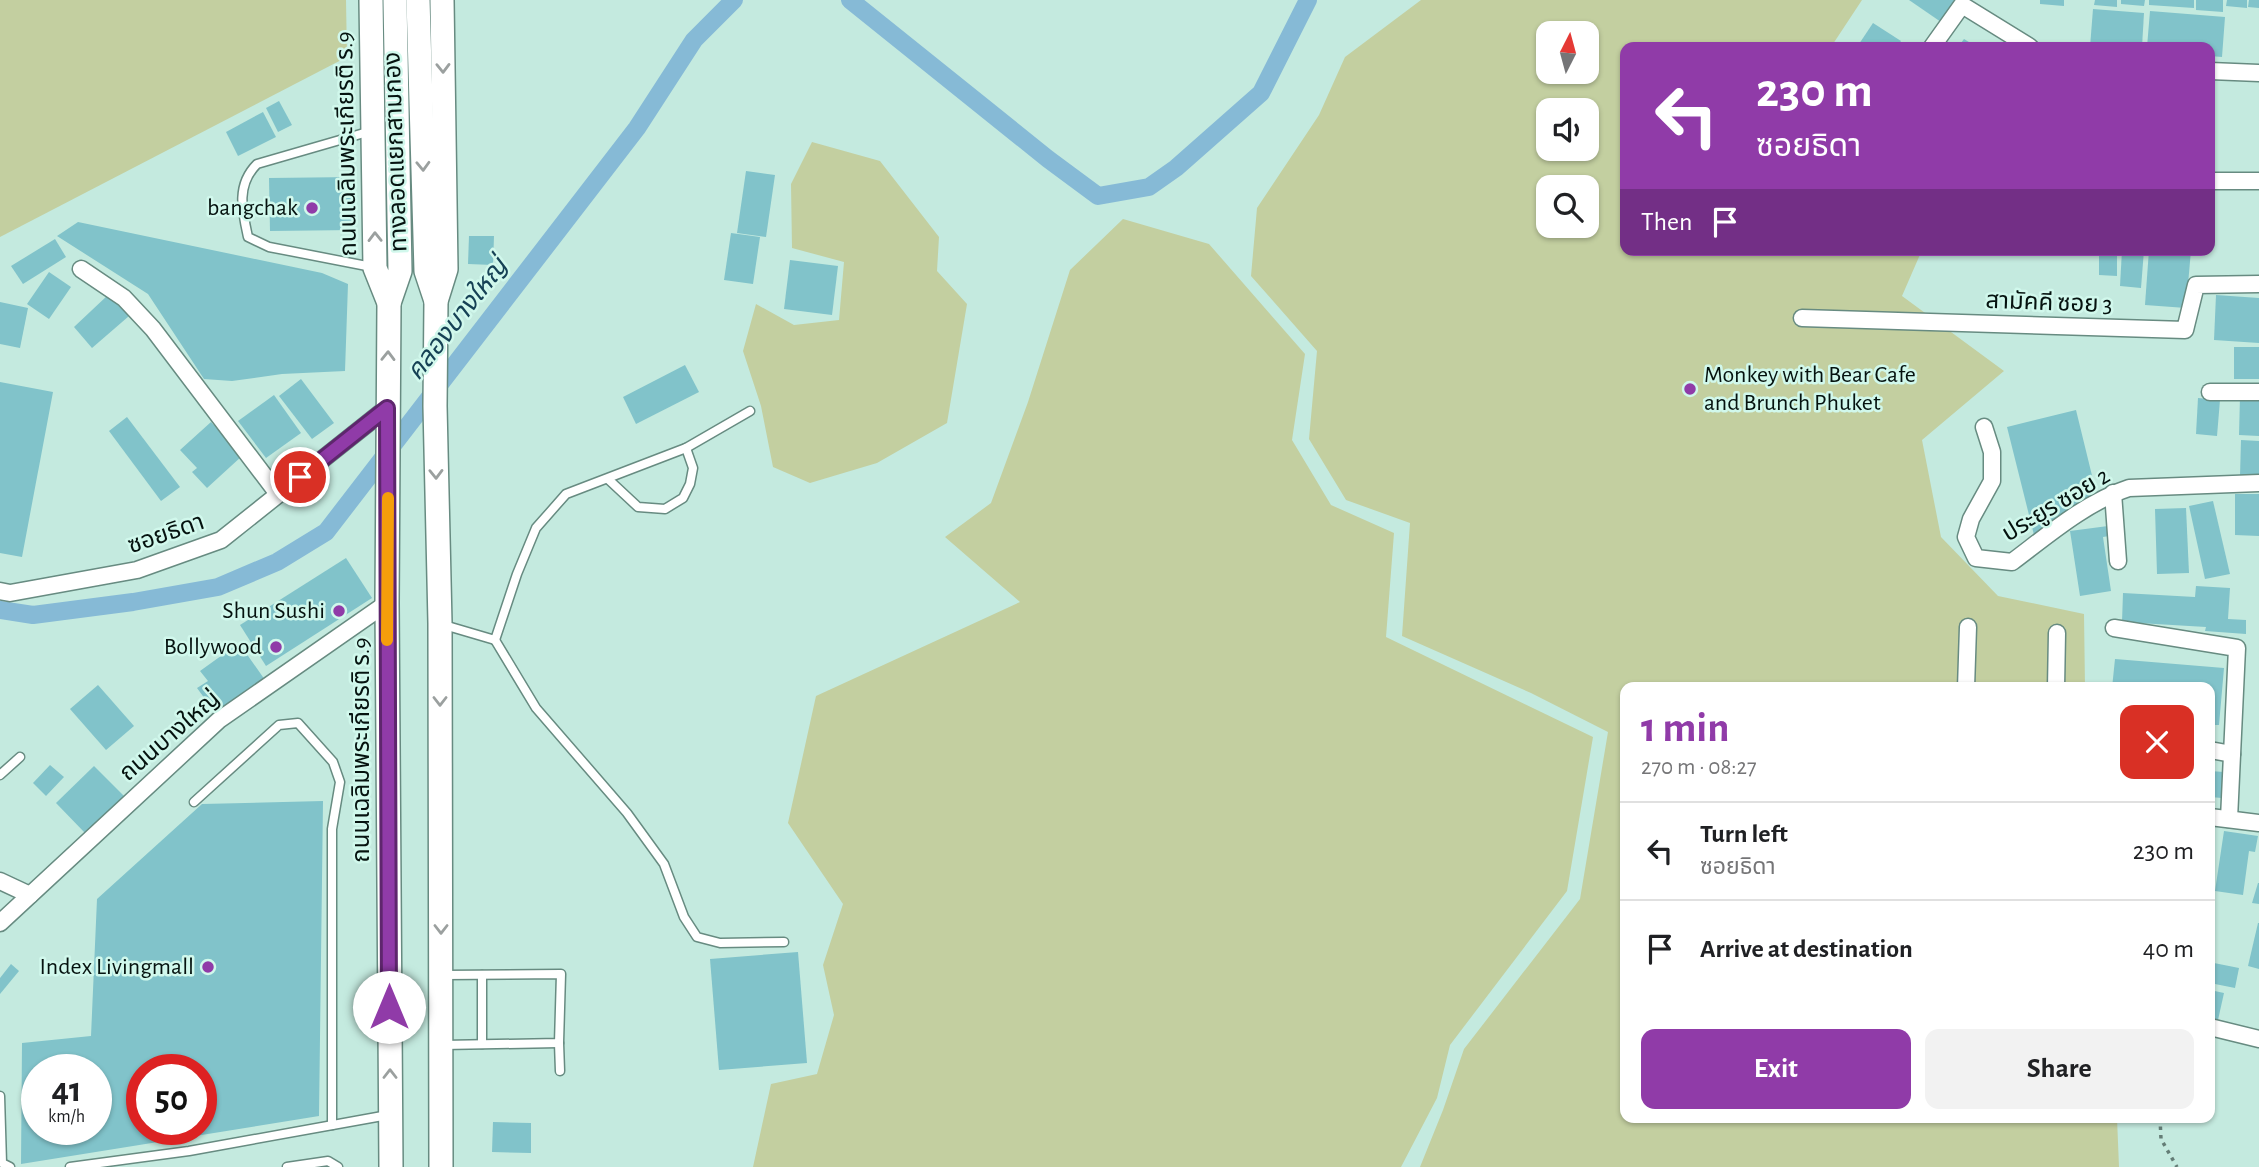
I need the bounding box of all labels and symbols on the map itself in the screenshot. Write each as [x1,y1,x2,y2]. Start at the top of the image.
north arrow [1536,21,1600,84]
street label: ถนนเฉลิมพระเกียรติ ร.9 [332,31,361,257]
street label: ทางลอดแยกสามกอง [381,51,411,253]
one-way arrow [435,63,451,74]
one-way arrow [415,161,430,172]
place label: bangchak [207,196,298,220]
marker: bangchak [304,200,320,216]
one-way arrow [367,231,383,242]
water label: คลองบางใหญ่ [401,250,515,385]
street label: สามัคคี ซอย 3 [1985,288,2113,317]
one-way arrow [380,350,396,360]
place label: Monkey with Bear Cafe and Brunch Phuket [1704,363,1916,415]
marker: Monkey with Bear Cafe and Brunch Phuket [1682,381,1698,397]
pin [270,447,330,507]
street label: ประยูร ซอย 2 [1998,464,2115,548]
one-way arrow [429,469,444,480]
street label: ซอยธิดา [125,510,207,558]
place label: Shun Sushi [222,599,325,623]
marker: Shun Sushi [331,603,347,619]
place label: Bollywood [164,635,262,659]
street label: ถนนเฉลิมพระเกียรติ ร.9 [349,637,374,863]
marker: Bollywood [268,639,284,655]
street label: ถนนบางใหญ่ [113,684,225,786]
one-way arrow [432,697,448,707]
one-way arrow [433,924,449,935]
place label: Index Livingmall [40,955,194,979]
marker: Index Livingmall [200,959,216,975]
position arrow [352,970,426,1044]
speed limit sign: 50 [126,1054,217,1145]
one-way arrow [382,1069,398,1079]

